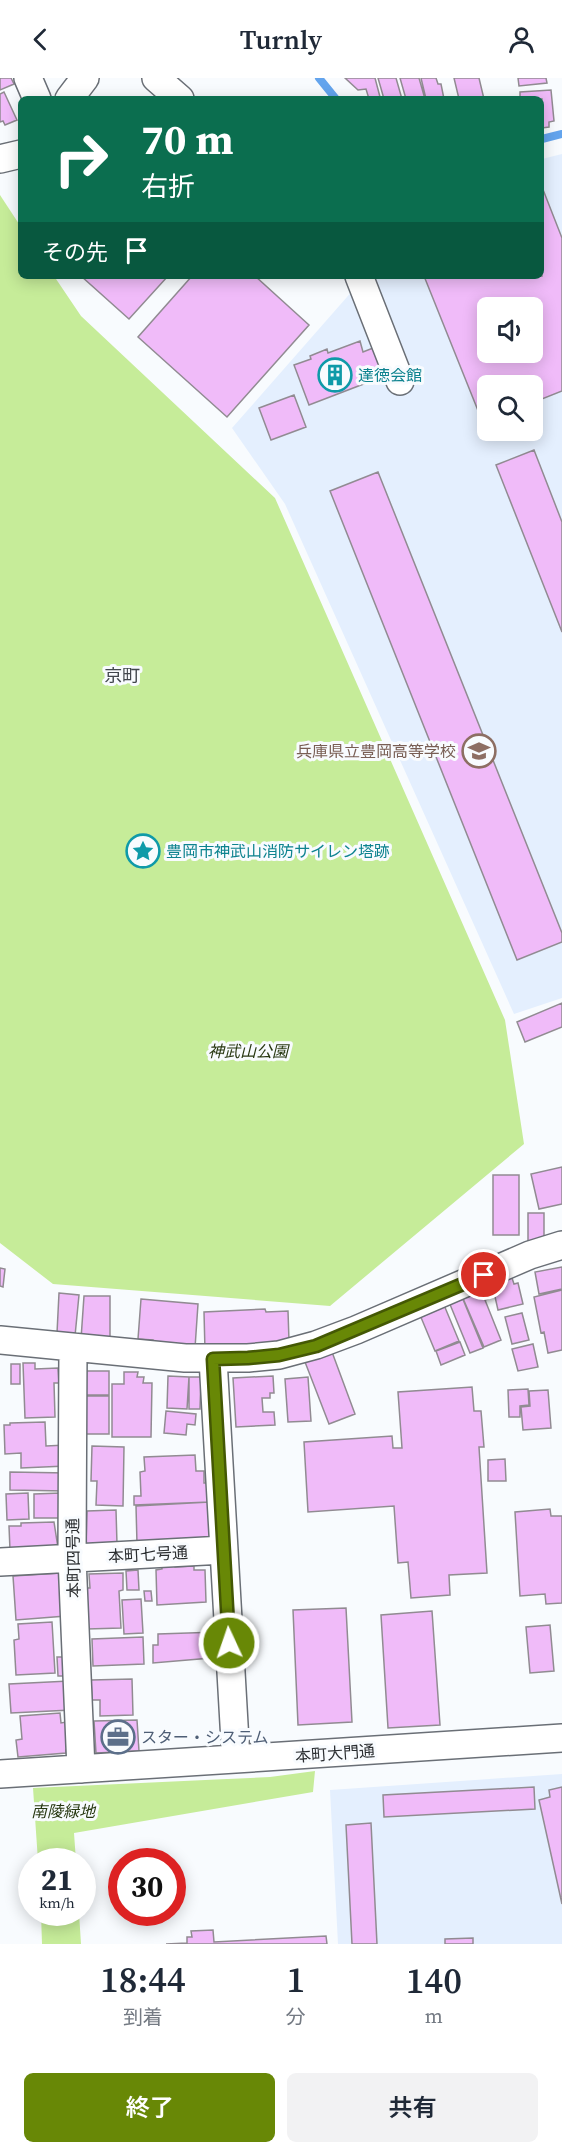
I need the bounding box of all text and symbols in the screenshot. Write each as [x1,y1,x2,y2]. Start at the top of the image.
text: Turnly [240,21,322,58]
icon: back [24,23,57,56]
icon: person [505,23,538,56]
text: 70 m [141,110,234,168]
icon: right [42,120,120,198]
text: 右折 [141,168,195,205]
icon: arrive [120,234,153,267]
text: その先 [42,237,108,267]
map controls [477,297,543,441]
button: sound [477,297,543,363]
building icon: 達徳会館 [317,357,353,393]
place label: 達徳会館 [358,364,422,386]
button: search [477,375,543,441]
district label: 京町 [104,663,140,688]
school or university icon: 兵庫県立豊岡高等学校 [461,733,497,769]
place label: 兵庫県立豊岡高等学校 [296,740,456,762]
place icon: 豊岡市神武山消防サイレン塔跡 [125,833,161,869]
place label: 豊岡市神武山消防サイレン塔跡 [166,840,390,862]
park label: 神武山公園 [208,1040,290,1062]
pin [458,1249,509,1300]
icon: arrive [467,1258,500,1291]
street label: 本町四号通 [61,1518,85,1598]
street label: 本町七号通 [107,1541,189,1567]
position arrow [197,1611,261,1675]
office icon: スター・システム [100,1719,136,1755]
place label: スター・システム [141,1726,269,1748]
street label: 本町大門通 [294,1739,376,1767]
park label: 南陵緑地 [31,1800,97,1822]
speed limit sign: 30 [108,1848,186,1926]
text: 21 [41,1859,73,1900]
text: km/h [39,1892,75,1913]
text: 18:44 [100,1955,186,2004]
text: 1 [286,1955,305,2004]
text: 140 [406,1956,462,2005]
text: m [425,2002,443,2030]
text: 到着 [123,2003,163,2031]
text: 分 [286,2003,306,2031]
button: 終了 [24,2073,275,2142]
button: 共有 [287,2073,538,2142]

